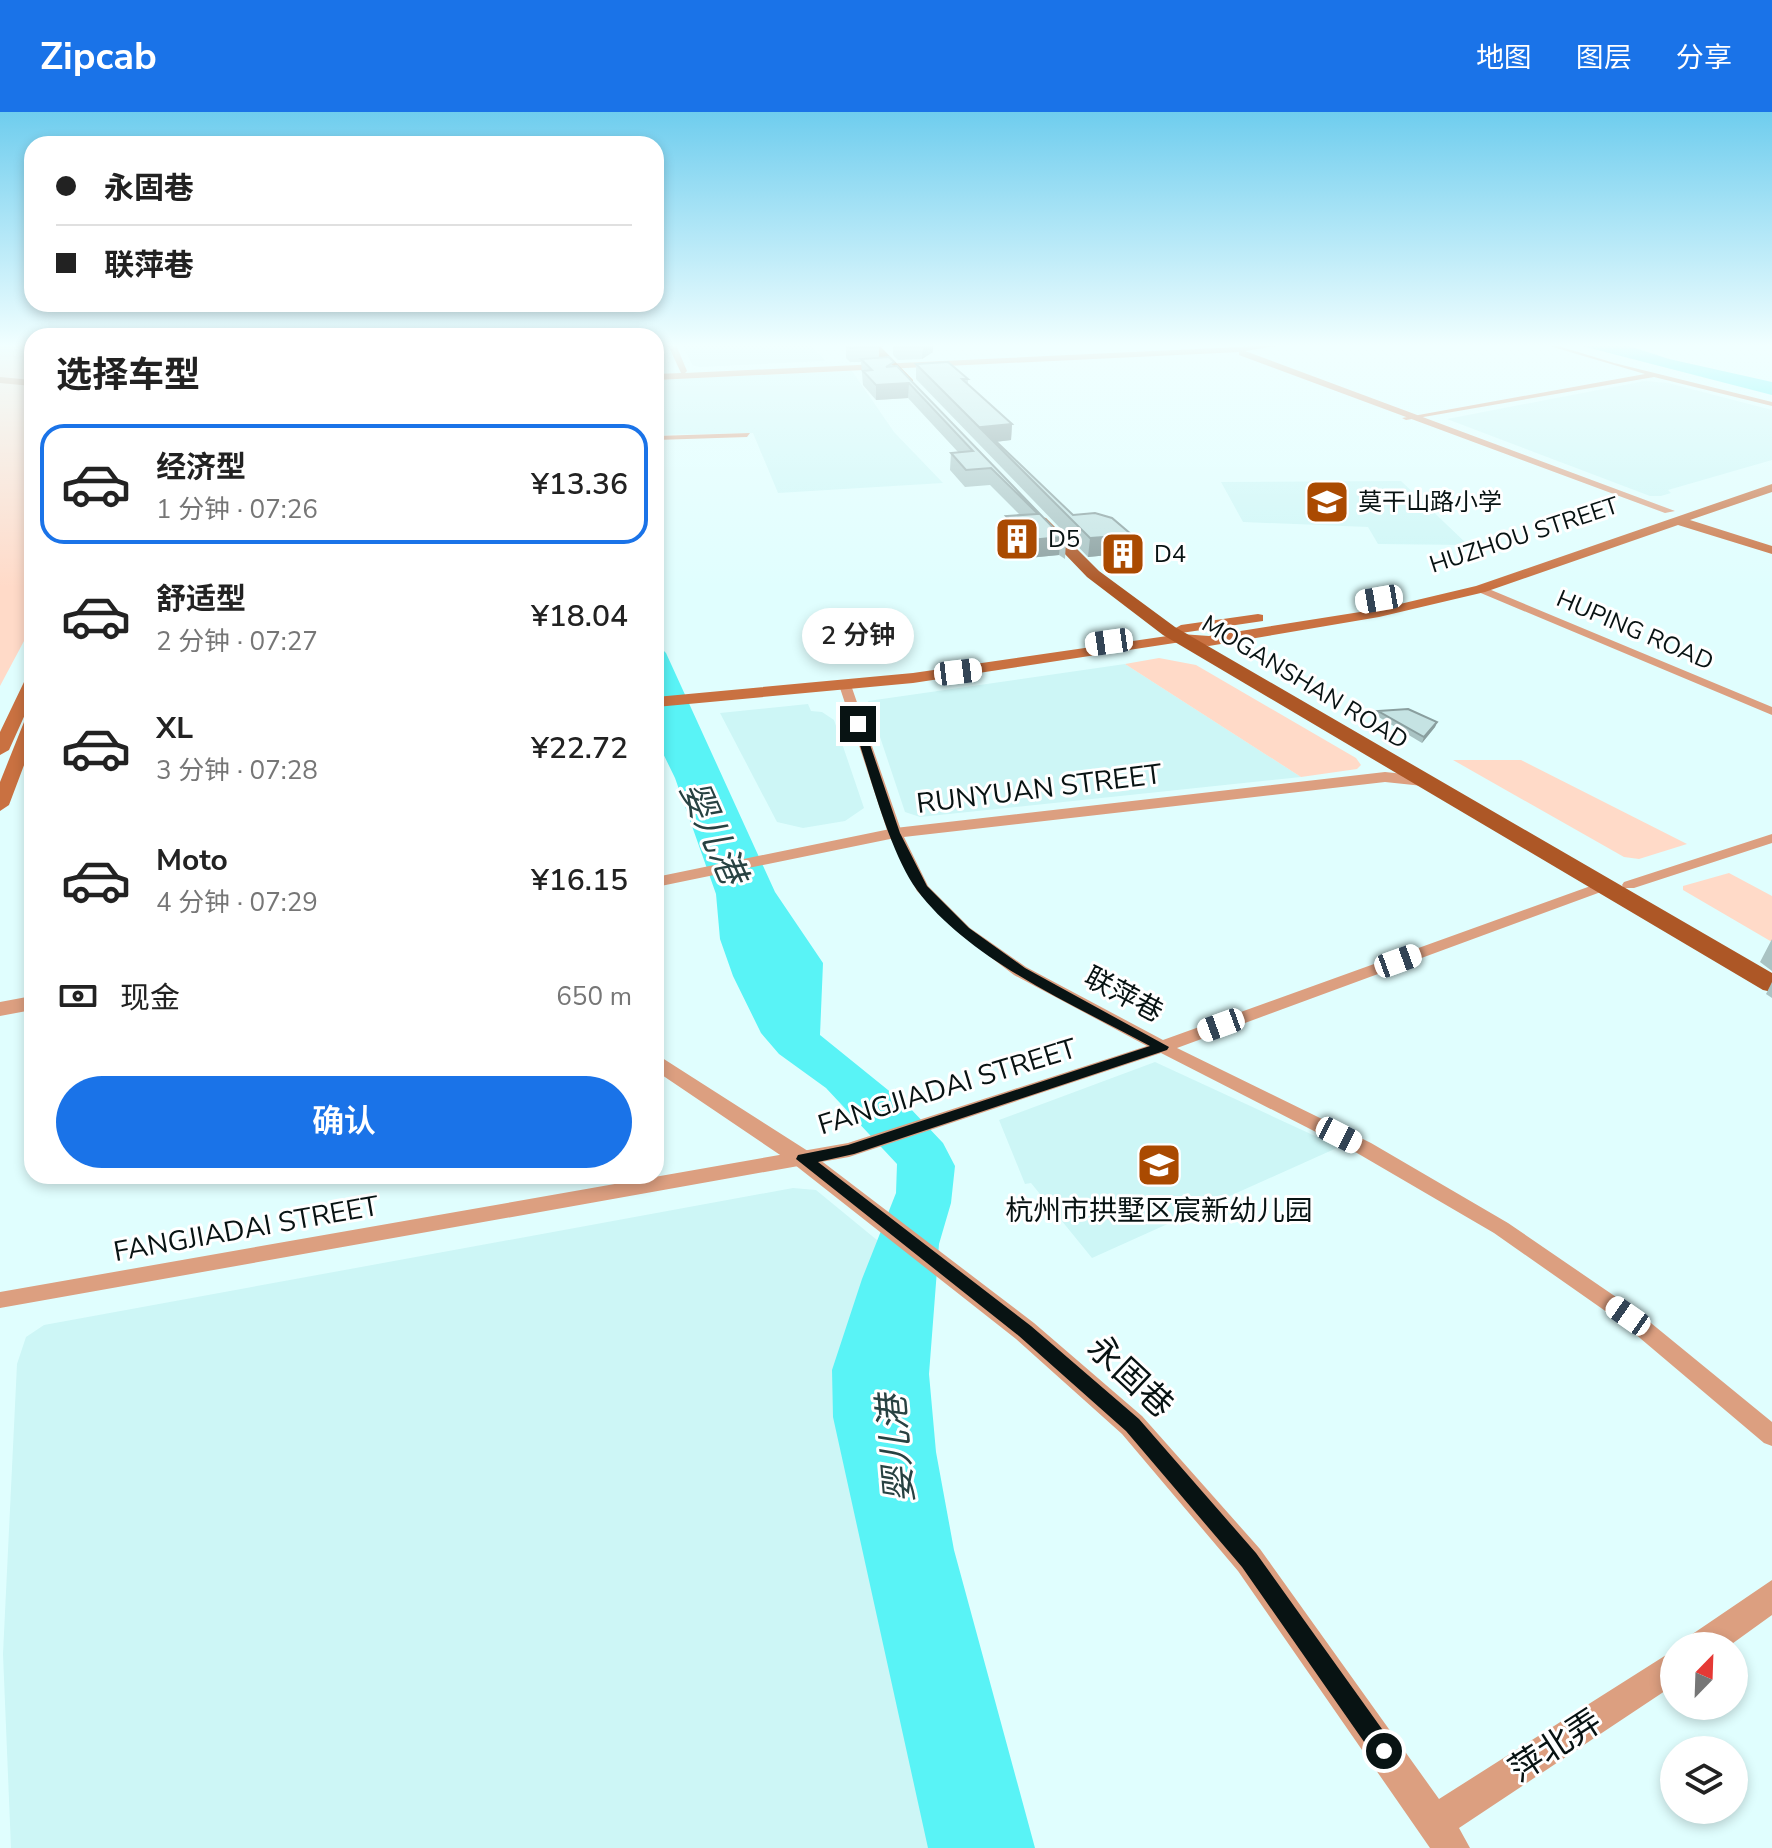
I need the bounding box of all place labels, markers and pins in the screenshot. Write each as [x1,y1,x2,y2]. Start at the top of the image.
school or university icon: 莫干山路小学 [1303,478,1351,526]
place label: 莫干山路小学 [1358,486,1502,518]
building icon: D5 [993,515,1041,563]
place label: D5 [1048,523,1080,555]
building icon: D4 [1099,530,1147,578]
place label: D4 [1154,538,1186,570]
school or university icon: 杭州市拱墅区宸新幼儿园 [1135,1141,1183,1189]
place label: 杭州市拱墅区宸新幼儿园 [1005,1192,1313,1230]

